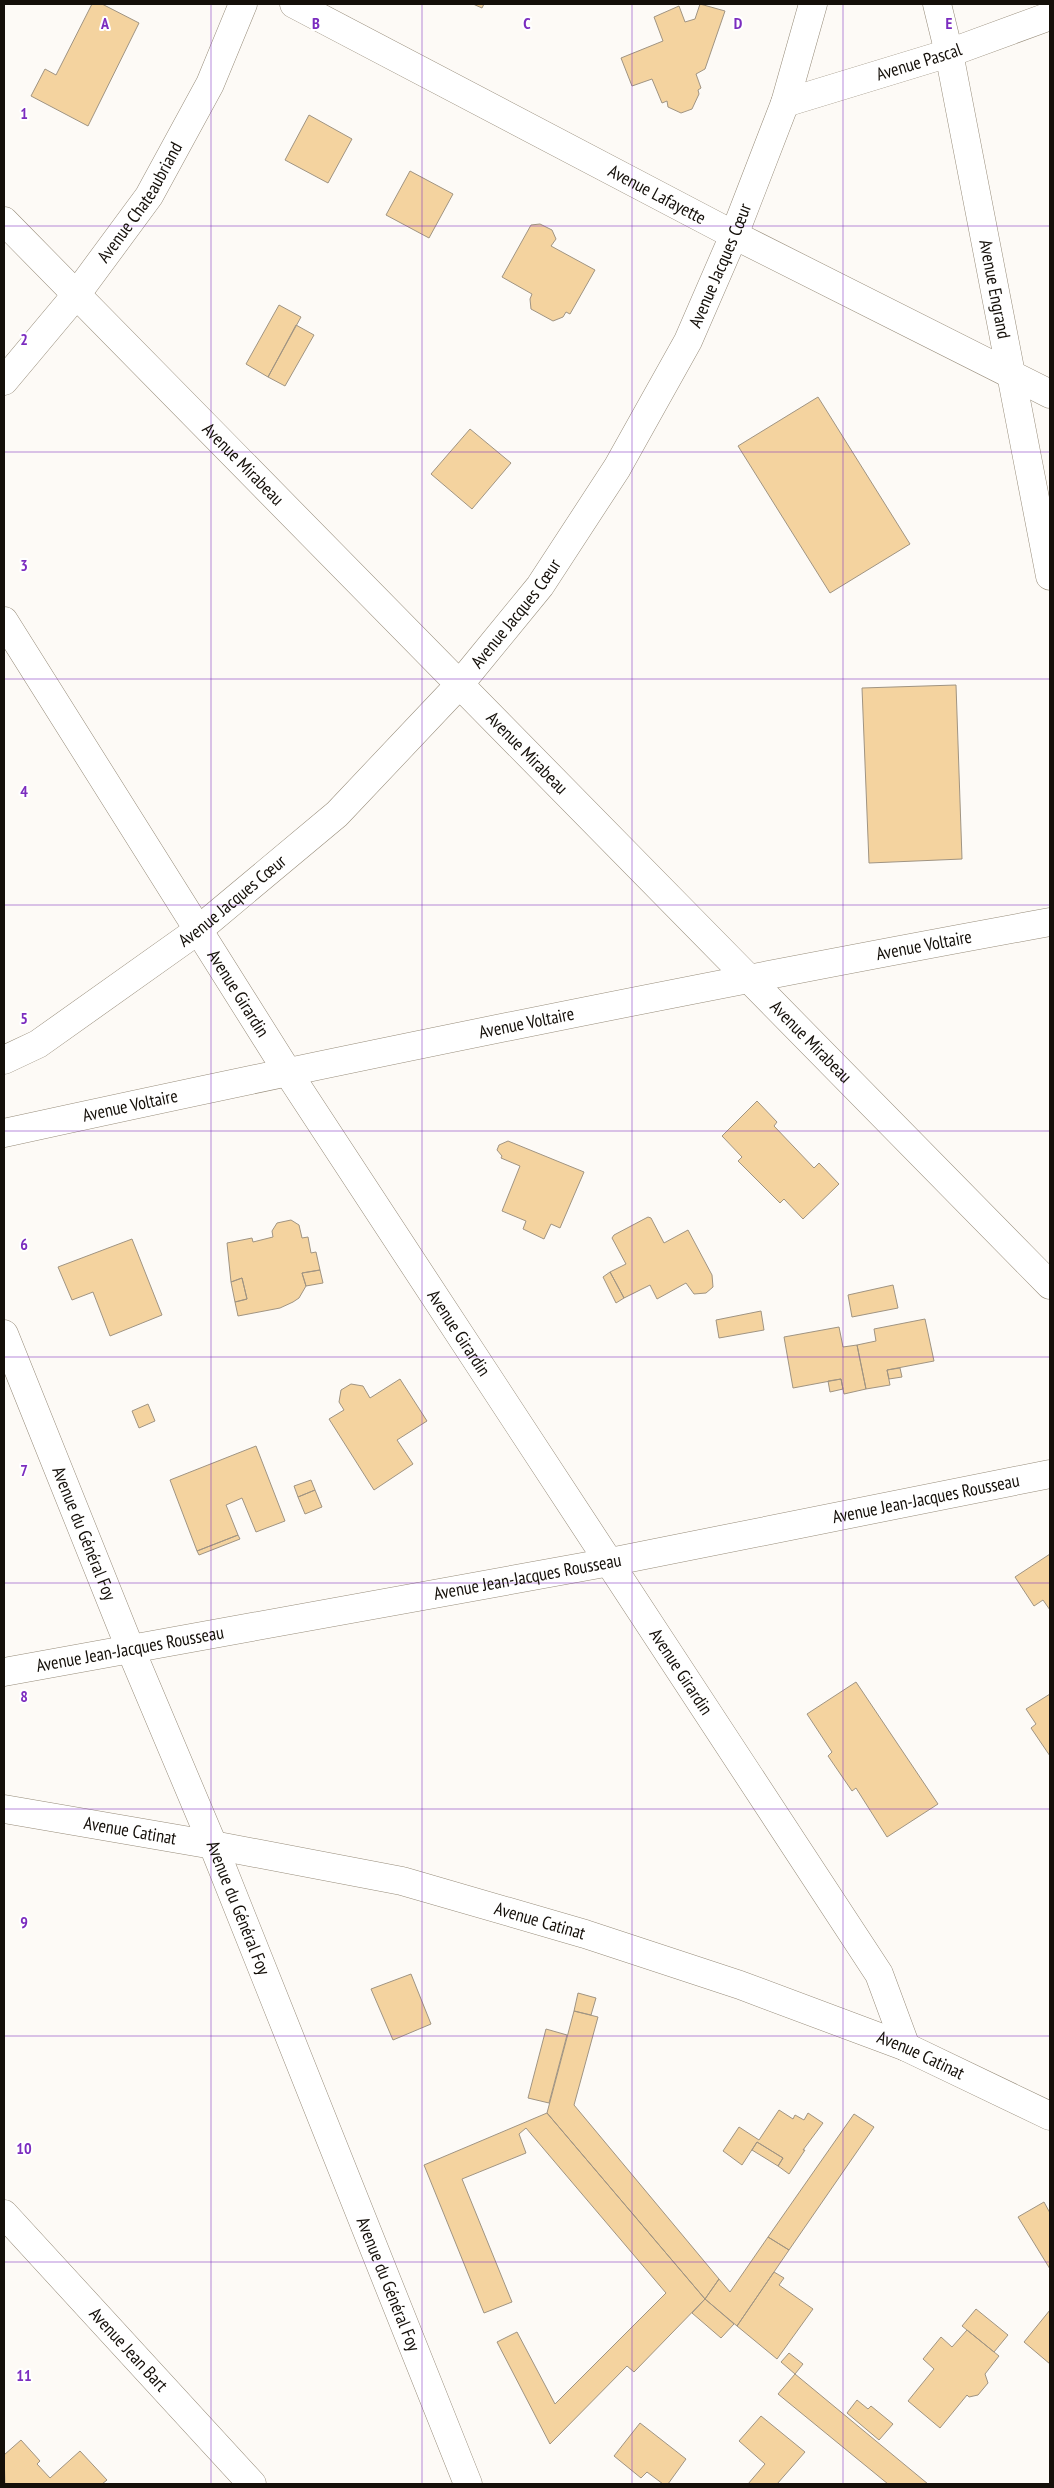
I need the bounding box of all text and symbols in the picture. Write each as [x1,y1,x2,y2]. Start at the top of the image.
text: A [100,13,110,33]
text: B [312,13,320,33]
text: C [523,13,531,33]
text: D [734,13,743,33]
text: E [946,13,953,33]
street label: Avenue Pascal [873,37,965,86]
text: 1 [20,103,28,123]
street label: Avenue Chateaubriand [92,138,187,267]
street label: Avenue Lafayette [605,159,710,229]
street label: Avenue Jacques Cœur [683,200,756,331]
street label: Avenue Engrand [974,238,1016,341]
text: 2 [20,329,28,349]
street label: Avenue Mirabeau [198,418,289,510]
street label: Avenue Jacques Cœur [465,554,566,673]
text: 3 [20,555,28,575]
street label: Avenue Mirabeau [482,706,573,799]
text: 4 [20,781,28,801]
street label: Avenue Jacques Cœur [174,849,291,952]
street label: Avenue Voltaire [874,925,974,965]
street label: Avenue Girardin [203,945,275,1041]
street label: Avenue Mirabeau [766,995,857,1088]
street label: Avenue Voltaire [477,1002,576,1043]
text: 5 [20,1008,28,1028]
street label: Avenue Voltaire [80,1084,180,1127]
text: 6 [20,1234,28,1254]
street label: Avenue Girardin [423,1285,496,1380]
text: 7 [20,1460,28,1480]
street label: Avenue du Général Foy [47,1463,122,1604]
street label: Avenue Jean-Jacques Rousseau [830,1468,1021,1528]
street label: Avenue Jean-Jacques Rousseau [432,1548,623,1605]
street label: Avenue Jean-Jacques Rousseau [34,1620,226,1677]
street label: Avenue Girardin [645,1624,718,1719]
text: 8 [20,1686,28,1706]
street label: Avenue Catinat [82,1811,178,1850]
street label: Avenue du Général Foy [202,1837,276,1978]
street label: Avenue Catinat [492,1896,588,1945]
text: 9 [20,1912,28,1932]
street label: Avenue Catinat [874,2025,968,2084]
text: 10 [16,2138,32,2158]
street label: Avenue du Général Foy [352,2214,426,2355]
street label: Avenue Jean Bart [84,2302,173,2396]
text: 11 [16,2365,32,2385]

